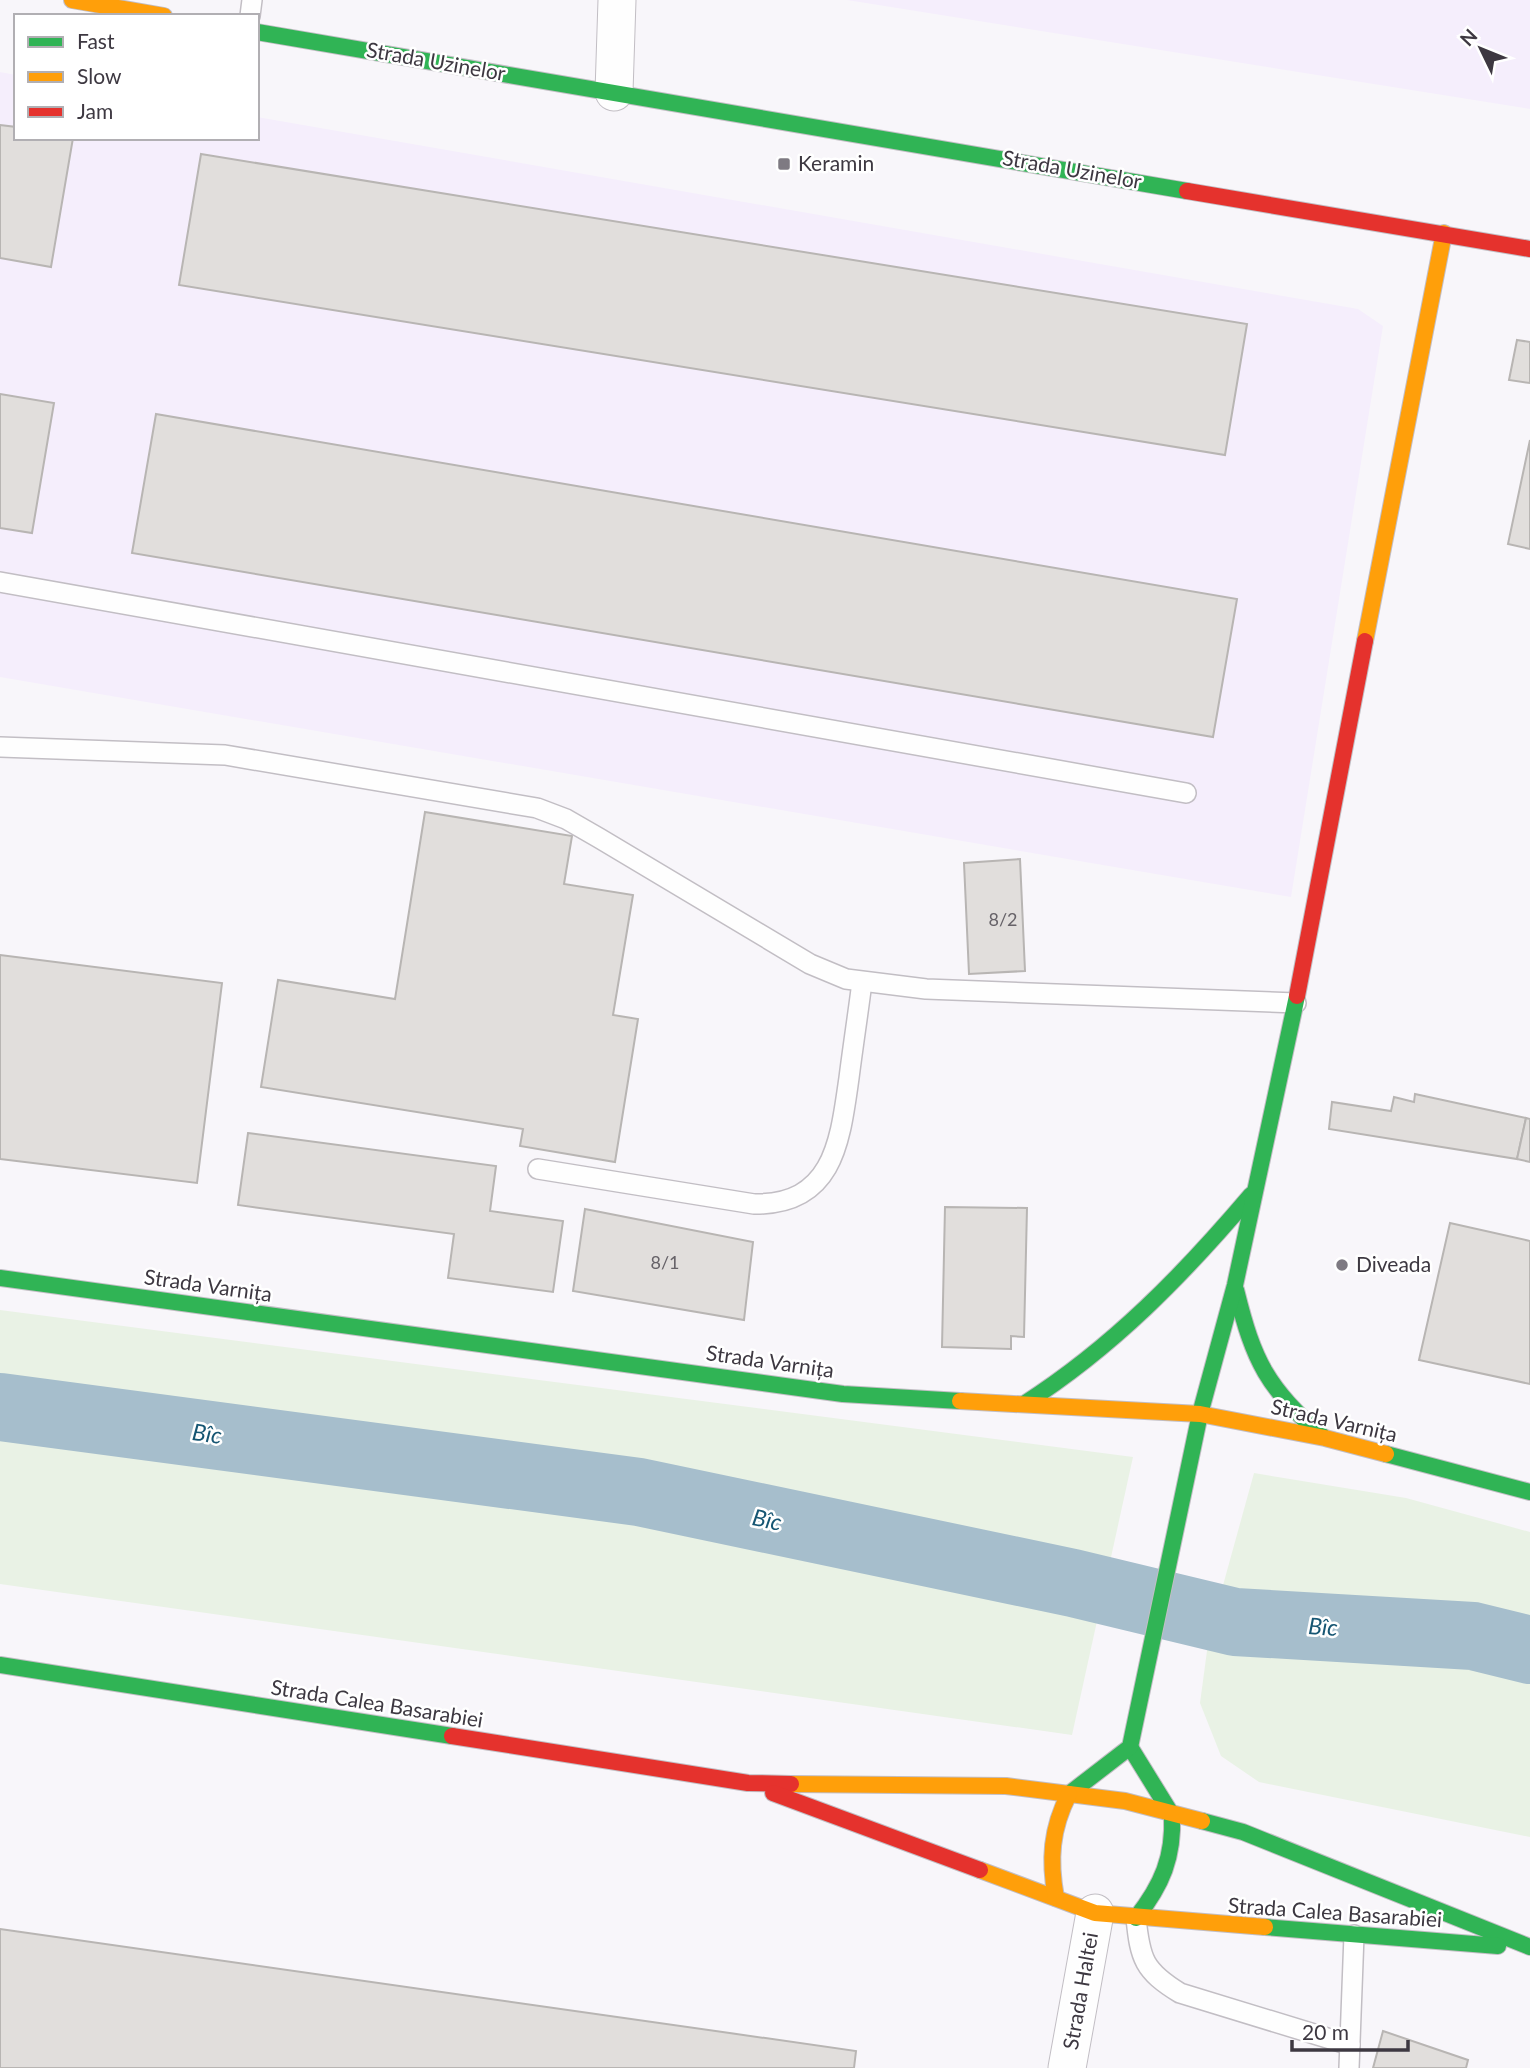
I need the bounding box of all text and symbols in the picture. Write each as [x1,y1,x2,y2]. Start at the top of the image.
legend [14,14,259,140]
north arrow [1446,14,1516,84]
text: N [1455,24,1482,50]
text: Fast [77,28,115,53]
street label: Strada Uzinelor [365,36,508,85]
text: Slow [77,63,122,88]
text: Jam [77,98,113,123]
street label: Strada Uzinelor [1001,144,1144,193]
place label: Keramin [798,150,874,175]
marker: Keramin [776,156,792,172]
house number: 8/2 [988,908,1018,930]
house number: 8/1 [650,1251,680,1273]
place label: Diveada [1356,1251,1431,1276]
marker: Diveada [1334,1257,1350,1273]
street label: Strada Varnița [143,1263,274,1306]
street label: Strada Varnița [705,1339,836,1382]
street label: Strada Varnița [1269,1393,1400,1446]
water label: Bîc [191,1417,224,1449]
water label: Bîc [750,1502,785,1536]
water label: Bîc [1307,1611,1339,1641]
street label: Strada Calea Basarabiei [269,1673,485,1732]
street label: Strada Calea Basarabiei [1227,1892,1443,1931]
street label: Strada Haltei [1057,1930,1102,2051]
scale bar [1292,2008,1408,2052]
text: 20 m [1302,2019,1349,2044]

